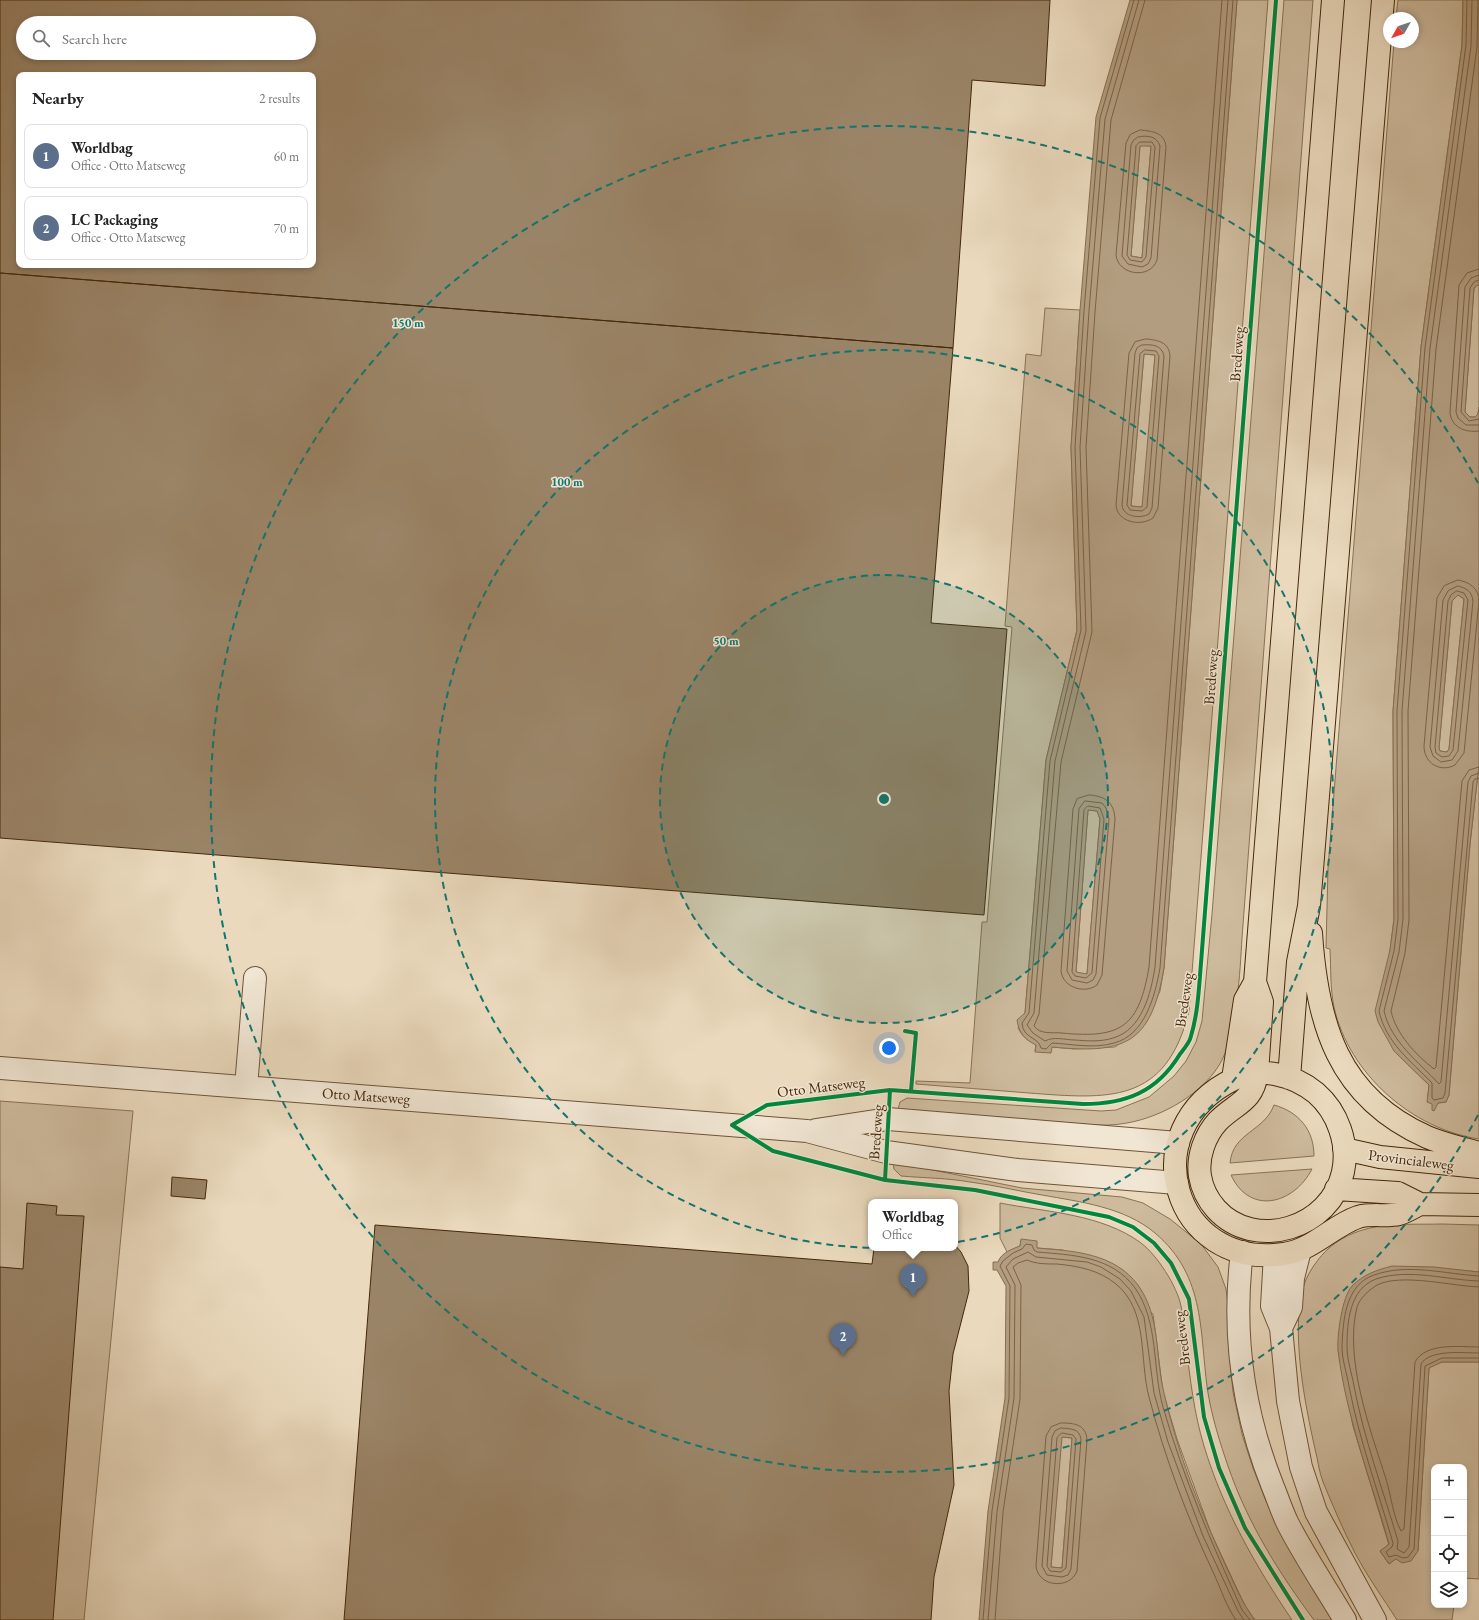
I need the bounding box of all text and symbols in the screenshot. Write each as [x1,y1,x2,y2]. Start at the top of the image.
north arrow [1383,12,1419,48]
search box [16,16,316,60]
icon: search [30,27,52,49]
text: Search here [62,29,127,48]
text: Nearby [32,87,84,109]
text: 2 results [259,90,300,107]
text: Worldbag [71,138,133,157]
text: 1 [43,148,49,165]
text: 60 m [274,148,299,165]
text: Office · Otto Matseweg [71,157,185,174]
text: LC Packaging [71,210,158,229]
text: 2 [43,220,49,237]
text: 70 m [274,220,299,237]
text: Office · Otto Matseweg [71,229,185,246]
text: 150 m [392,315,424,331]
street label: Bredeweg [1225,325,1248,382]
text: 100 m [551,474,583,490]
text: 50 m [713,633,739,649]
street label: Bredeweg [1199,648,1222,705]
centre of rings [877,792,891,806]
street label: Bredeweg [1170,971,1197,1029]
your location [879,1038,899,1058]
street label: Otto Matseweg [776,1072,866,1101]
street label: Otto Matseweg [321,1083,411,1108]
street label: Bredeweg [864,1103,887,1160]
street label: Provincialeweg [1367,1145,1455,1174]
popup [868,1199,958,1251]
text: Worldbag [882,1207,944,1226]
text: Office [882,1226,912,1243]
pin: 1 [900,1264,926,1297]
street label: Bredeweg [1169,1309,1194,1367]
pin: 2 [830,1323,856,1356]
map controls [1431,1464,1467,1608]
button: + [1431,1464,1467,1500]
button: − [1431,1500,1467,1536]
button: locate [1431,1536,1467,1572]
button: layers [1431,1572,1467,1608]

